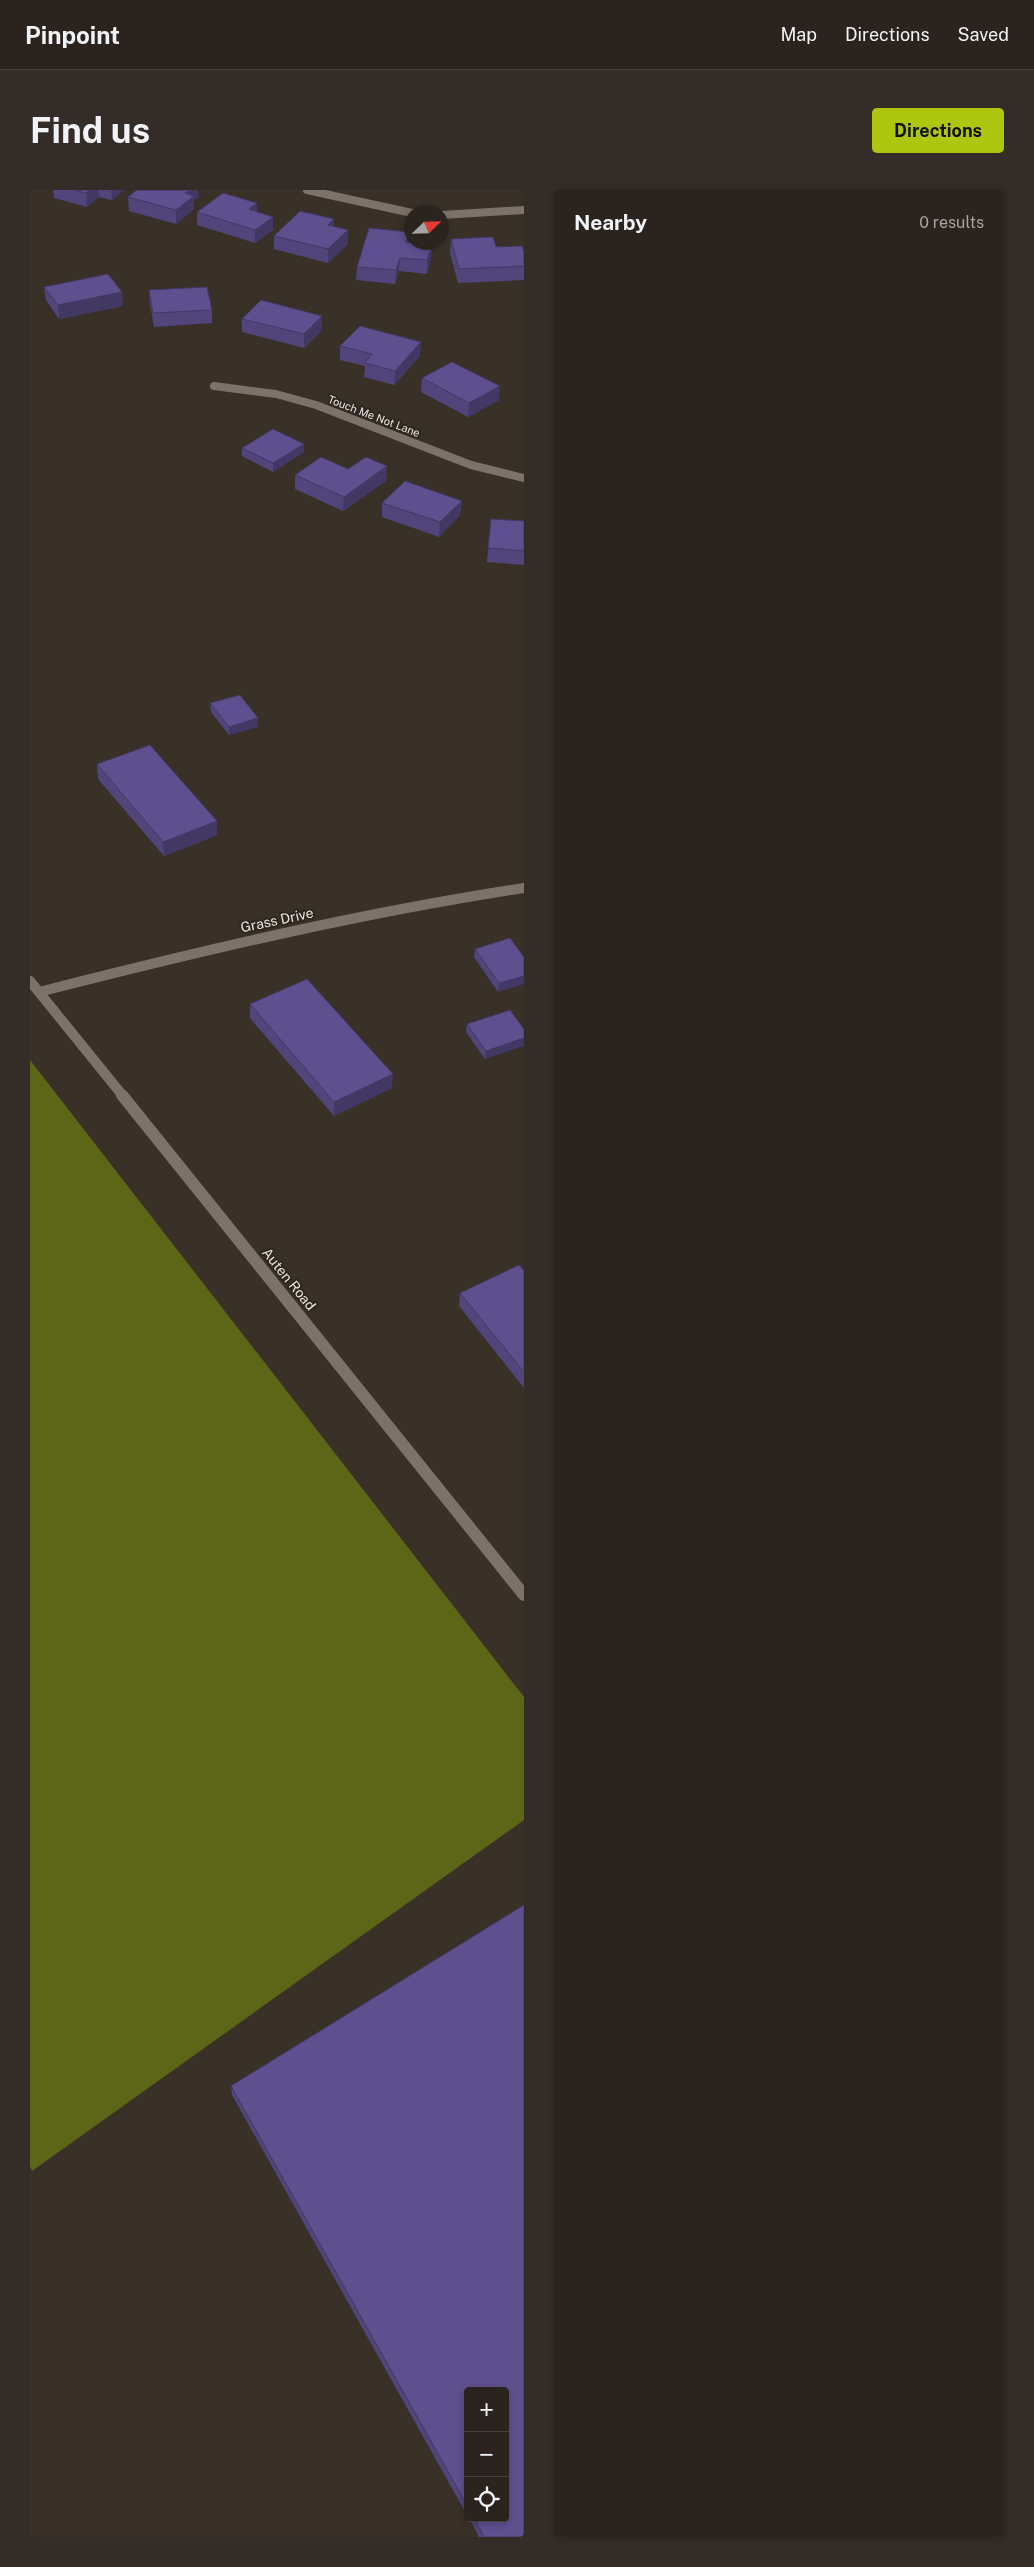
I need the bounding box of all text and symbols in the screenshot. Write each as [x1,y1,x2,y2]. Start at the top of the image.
text: Pinpoint [25,21,120,49]
text: Map [780,24,817,45]
text: Directions [845,24,930,45]
text: Saved [958,24,1009,45]
button: Directions [872,108,1004,153]
text: Find us [30,110,150,151]
north arrow [404,205,449,250]
text: Nearby [574,210,647,235]
text: 0 results [919,213,984,232]
street label: Touch Me Not Lane [326,393,422,439]
street label: Grass Drive [239,904,315,936]
street label: Auten Road [259,1245,319,1313]
map controls [464,2387,509,2522]
button: + [464,2387,509,2432]
button: − [464,2432,509,2477]
button: locate [464,2477,509,2522]

